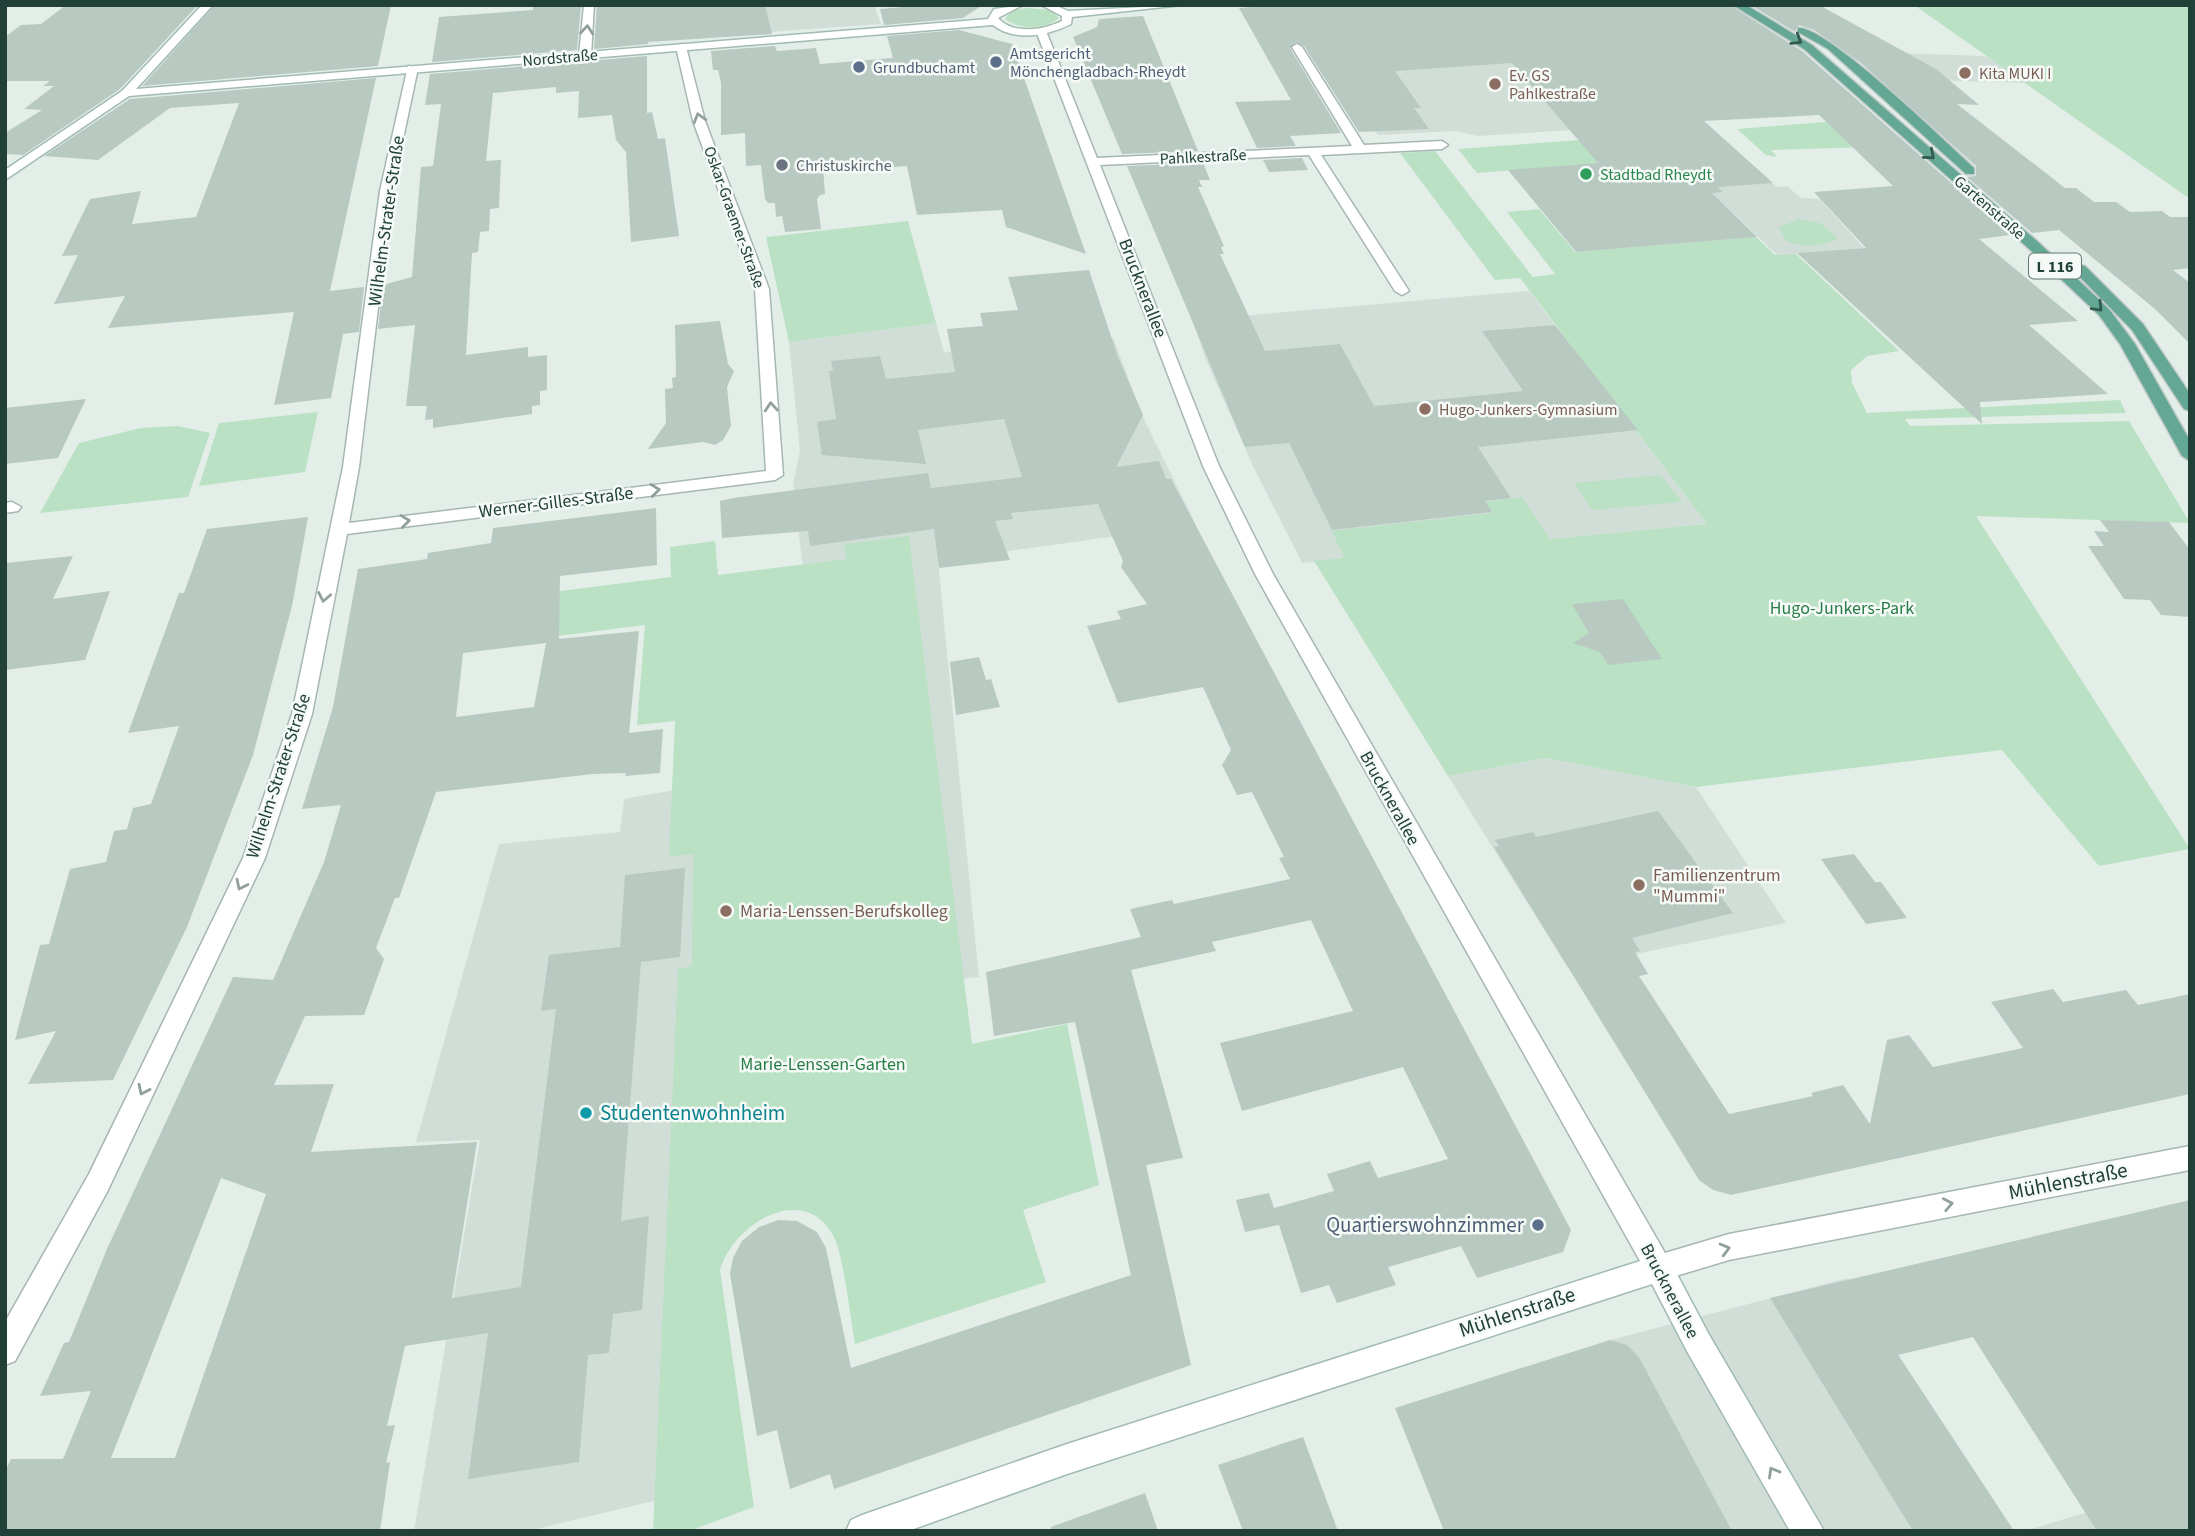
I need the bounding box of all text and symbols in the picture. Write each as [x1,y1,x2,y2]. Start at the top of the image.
one-way arrow [579,24,594,35]
one-way arrow [1789,32,1802,45]
place label: Amtsgericht Mönchengladbach-Rheydt [1010,43,1187,83]
street label: Nordstraße [522,44,599,72]
marker: Amtsgericht Mönchengladbach-Rheydt [988,54,1004,70]
place label: Grundbuchamt [873,57,976,79]
marker: Grundbuchamt [851,59,867,75]
place label: Kita MUKI I [1979,63,2051,85]
place label: Ev. GS Pahlkestraße [1509,65,1596,105]
marker: Kita MUKI I [1957,65,1973,81]
marker: Ev. GS Pahlkestraße [1487,76,1503,92]
one-way arrow [693,112,707,124]
street label: Wilhelm-Strater-Straße [362,134,411,308]
street label: Oskar-Graemer-Straße [698,143,770,291]
street label: Pahlkestraße [1159,144,1247,170]
one-way arrow [1921,147,1934,159]
place label: Christuskirche [796,155,892,177]
marker: Christuskirche [774,157,790,173]
place label: Stadtbad Rheydt [1600,164,1712,186]
marker: Stadtbad Rheydt [1578,166,1594,182]
street label: Gartenstraße [1949,171,2030,245]
street label: Brucknerallee [1112,235,1173,341]
road number: L 116 [2029,254,2081,278]
one-way arrow [2090,299,2103,312]
place label: Hugo-Junkers-Gymnasium [1439,399,1617,421]
one-way arrow [763,401,778,412]
marker: Hugo-Junkers-Gymnasium [1417,401,1433,417]
street label: Werner-Gilles-Straße [477,481,635,524]
one-way arrow [649,483,661,498]
one-way arrow [399,514,411,529]
one-way arrow [318,591,333,603]
park label: Hugo-Junkers-Park [1770,596,1914,621]
street label: Wilhelm-Strater-Straße [240,690,317,862]
street label: Brucknerallee [1353,747,1426,850]
place label: Familienzentrum "Mummi" [1653,863,1781,909]
marker: Familienzentrum "Mummi" [1631,877,1647,893]
one-way arrow [235,878,249,890]
place label: Maria-Lenssen-Berufskolleg [740,899,948,924]
marker: Maria-Lenssen-Berufskolleg [718,903,734,919]
park label: Marie-Lenssen-Garten [740,1052,906,1077]
one-way arrow [137,1083,151,1095]
place label: Studentenwohnheim [600,1098,785,1128]
marker: Studentenwohnheim [578,1105,594,1121]
street label: Mühlenstraße [2006,1155,2130,1207]
one-way arrow [1942,1198,1954,1213]
place label: Quartierswohnzimmer [1326,1210,1525,1240]
marker: Quartierswohnzimmer [1530,1217,1546,1233]
street label: Brucknerallee [1634,1239,1705,1343]
one-way arrow [1719,1242,1731,1257]
street label: Mühlenstraße [1455,1279,1579,1345]
one-way arrow [1769,1466,1782,1479]

